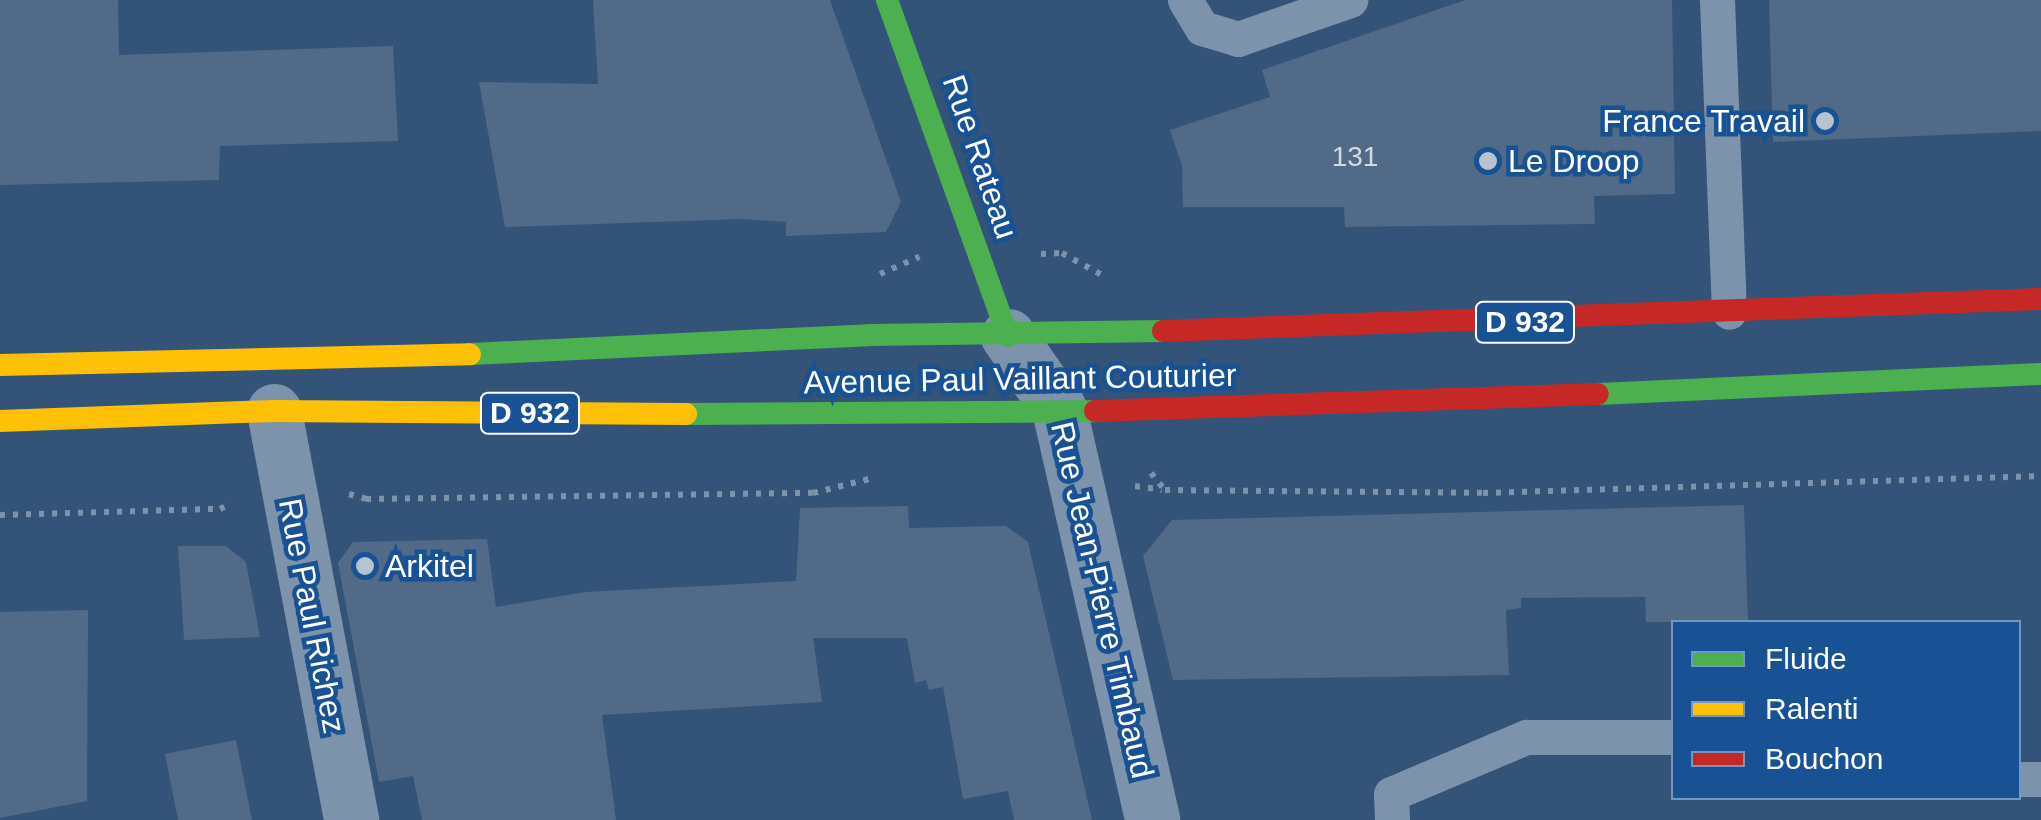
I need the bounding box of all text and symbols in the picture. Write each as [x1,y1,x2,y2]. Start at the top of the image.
street label: Rue Rateau [934,70,1026,244]
place label: France Travail [1602,102,1805,140]
marker: France Travail [1814,110,1836,132]
house number: 131 [1332,140,1378,174]
place label: Le Droop [1508,142,1640,180]
marker: Le Droop [1477,150,1499,172]
road number: D 932 [1472,297,1578,347]
street label: Avenue Paul Vaillant Couturier [803,356,1237,402]
road number: D 932 [478,388,582,438]
street label: Rue Jean-Pierre Timbaud [1042,418,1162,782]
street label: Rue Paul Richez [270,495,354,737]
place label: Arkitel [385,547,474,585]
marker: Arkitel [354,555,376,577]
legend [1671,620,2021,800]
text: Fluide [1765,642,1847,675]
text: Ralenti [1765,692,1858,725]
text: Bouchon [1765,742,1883,775]

